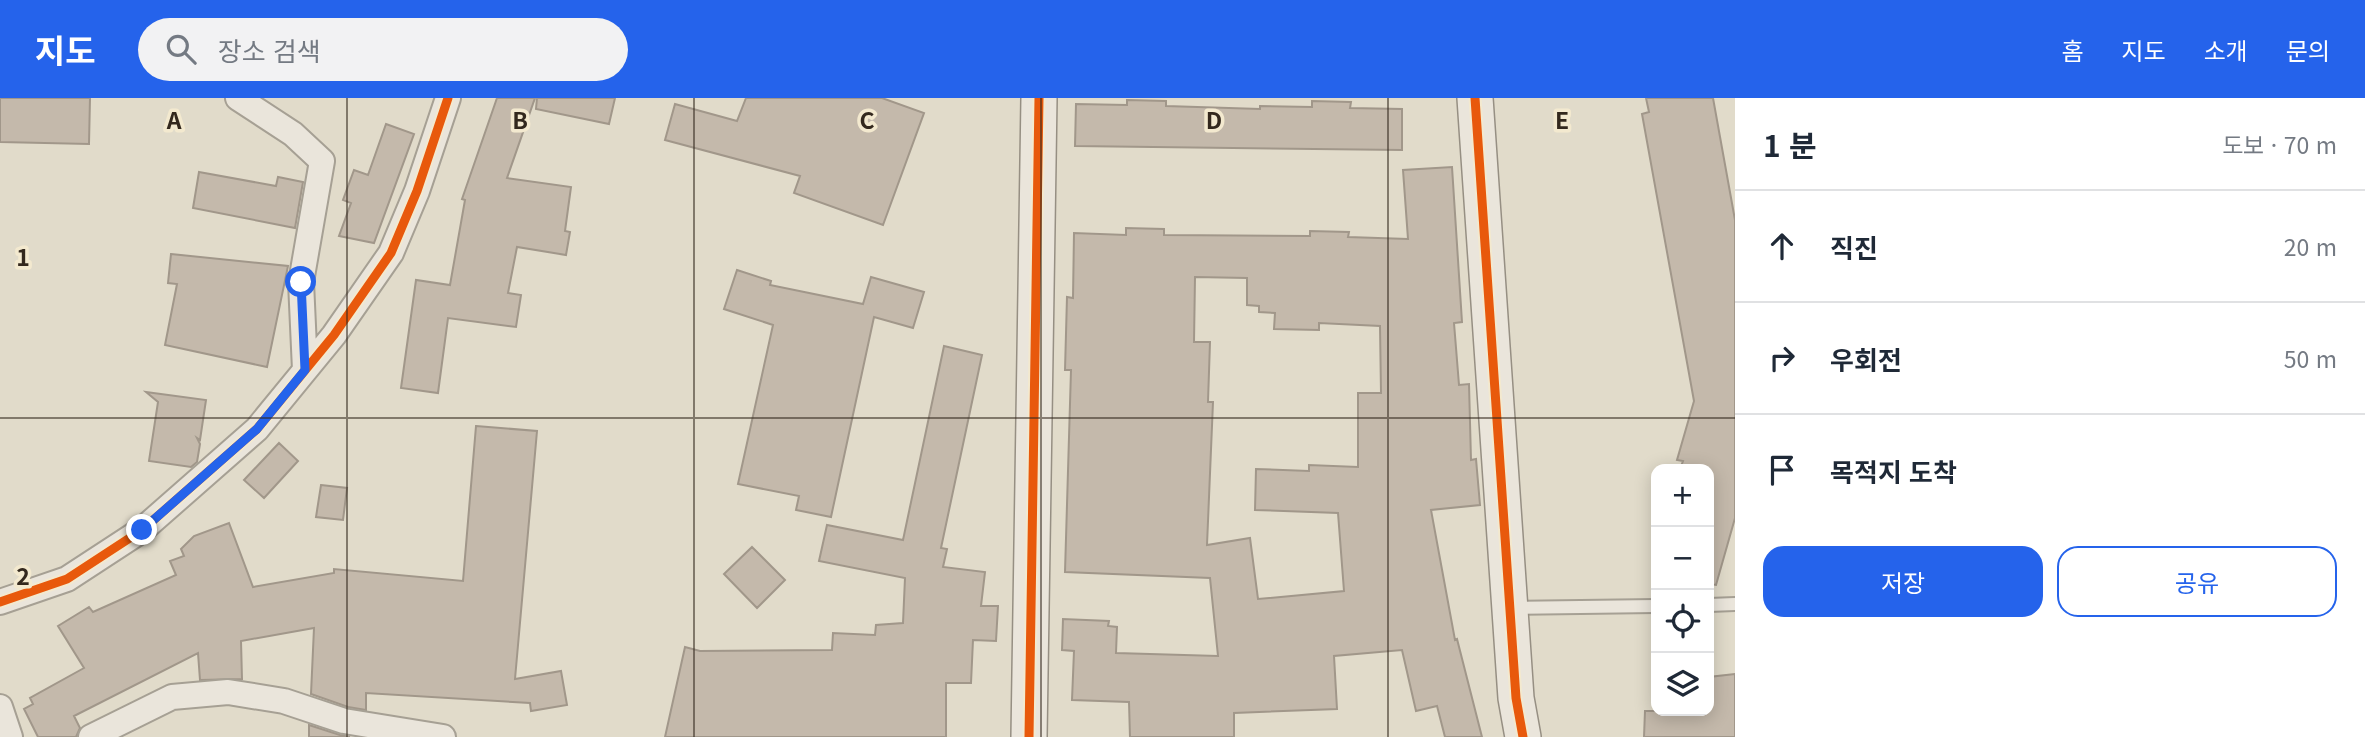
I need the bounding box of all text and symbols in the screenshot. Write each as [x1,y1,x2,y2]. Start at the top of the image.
search box [138,18,628,81]
text: 지도 [35,25,96,73]
icon: search [162,30,200,68]
text: 장소 검색 [218,31,321,68]
text: 홈 [2061,32,2083,67]
text: 지도 [2121,32,2166,67]
text: 소개 [2204,32,2248,67]
text: 문의 [2286,32,2330,67]
text: A [166,102,182,136]
text: B [512,102,528,136]
text: C [859,102,875,136]
text: D [1206,102,1222,136]
text: E [1555,102,1569,136]
text: 1 분 [1763,122,1817,166]
text: 도보 · 70 m [2222,127,2337,161]
icon: ahead [1763,227,1801,265]
text: 직진 [1830,228,1878,265]
text: 20 m [2284,229,2337,263]
text: 1 [16,239,30,273]
route start [285,266,316,297]
icon: right [1763,339,1801,377]
text: 우회전 [1830,340,1902,377]
text: 50 m [2284,341,2337,375]
icon: arrive [1763,451,1801,489]
text: 목적지 도착 [1830,452,1957,489]
map controls [1651,464,1714,716]
button: + [1651,464,1714,527]
route end [126,514,157,545]
button: − [1651,527,1714,590]
button: 저장 [1763,546,2043,617]
button: 공유 [2057,546,2337,617]
text: 2 [16,558,30,592]
button: locate [1651,590,1714,653]
button: layers [1651,653,1714,716]

